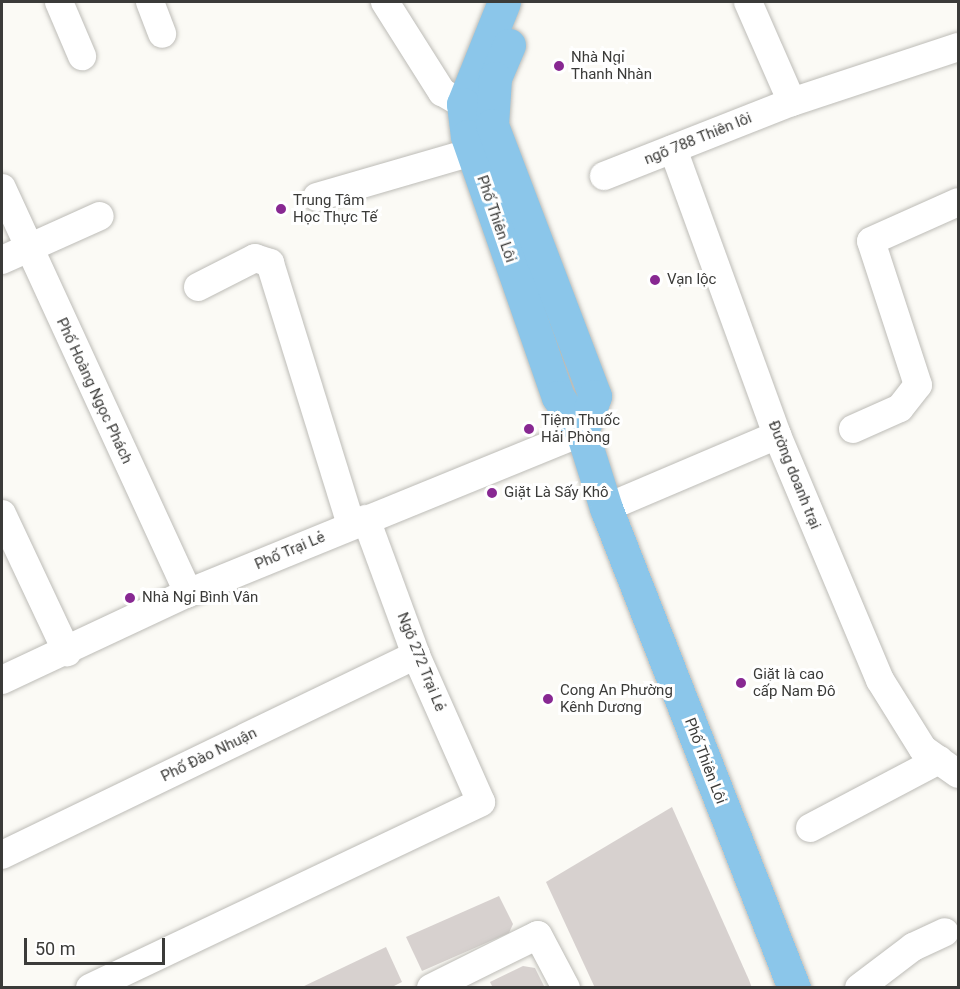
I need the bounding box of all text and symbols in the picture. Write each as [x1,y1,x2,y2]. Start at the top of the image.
place label: Nhà Ngỉ Thanh Nhàn [571,48,652,83]
marker: Nhà Ngỉ Thanh Nhàn [552,59,566,73]
street label: ngõ 788 Thiên lôi [641,109,755,169]
street label: Phố Thiên Lôi [473,173,519,265]
place label: Trung Tâm Học Thực Tế [293,191,378,226]
marker: Trung Tâm Học Thực Tế [274,202,288,216]
place label: Vạn lộc [667,271,716,289]
marker: Vạn lộc [648,273,662,287]
street label: Phố Hoàng Ngọc Phách [52,315,136,467]
place label: Tiệm Thuốc Hải Phòng [541,411,620,446]
street label: Đường doanh trại [764,418,824,532]
marker: Tiệm Thuốc Hải Phòng [522,422,536,436]
place label: Giặt Là Sấy Khô [504,484,609,502]
marker: Giặt Là Sấy Khô [485,486,499,500]
street label: Phố Trại Lẻ [252,528,328,574]
place label: Nhà Ngỉ Bình Vân [142,589,258,607]
marker: Nhà Ngỉ Bình Vân [123,591,137,605]
street label: Ngõ 272 Trại Lẻ [393,610,449,714]
place label: Giặt là cao cấp Nam Đô [753,665,836,700]
marker: Giặt là cao cấp Nam Đô [734,676,748,690]
place label: Cong An Phường Kênh Dương [560,681,673,716]
marker: Cong An Phường Kênh Dương [541,692,555,706]
street label: Phố Thiên Lôi [680,715,730,807]
street label: Phố Đào Nhuận [158,724,260,786]
scale bar [27,926,168,964]
text: 50 m [35,938,75,959]

